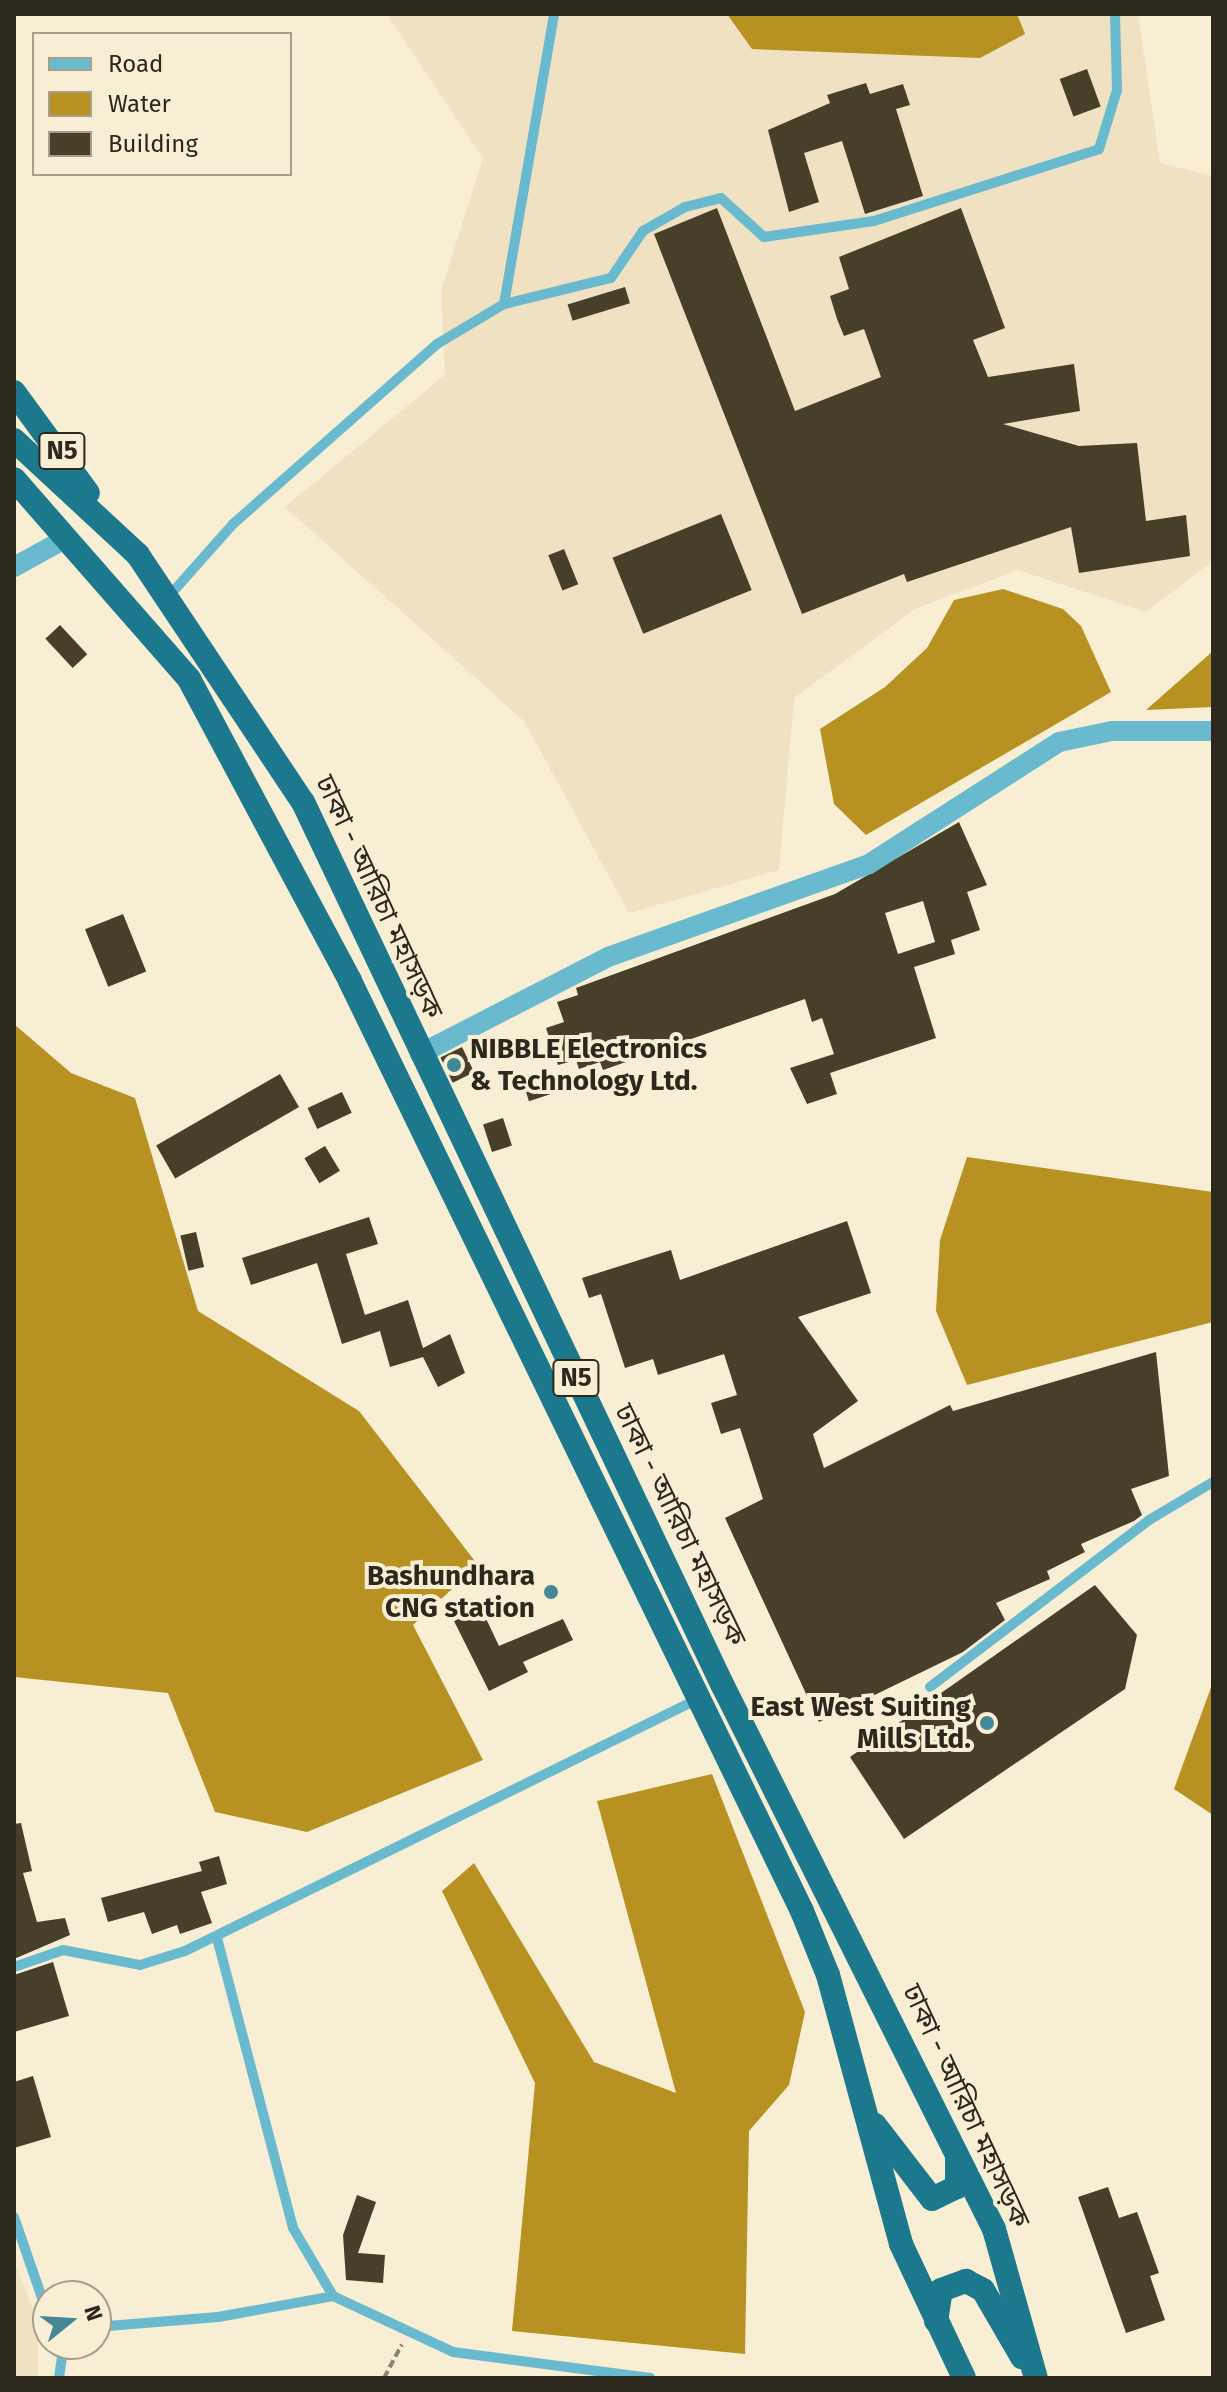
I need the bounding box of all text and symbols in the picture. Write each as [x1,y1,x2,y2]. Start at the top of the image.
legend [32,32,292,176]
text: Road [108,50,163,78]
text: Water [108,90,171,118]
text: Building [108,130,198,158]
road number: N5 [38,429,86,473]
street label: ঢাকা - আরিচা মহাসড়ক [308,770,450,1024]
place label: NIBBLE Electronics & Technology Ltd. [470,1032,707,1098]
marker: NIBBLE Electronics & Technology Ltd. [445,1056,463,1074]
road number: N5 [552,1356,600,1400]
street label: ঢাকা - আরিচা মহাসড়ক [607,1399,753,1651]
place label: Bashundhara CNG station [367,1559,535,1625]
marker: Bashundhara CNG station [542,1583,560,1601]
place label: East West Suiting Mills Ltd. [750,1690,971,1756]
marker: East West Suiting Mills Ltd. [978,1714,996,1732]
street label: ঢাকা - আরিচা মহাসড়ক [895,1979,1037,2233]
north arrow [32,2280,112,2360]
text: N [78,2302,108,2324]

